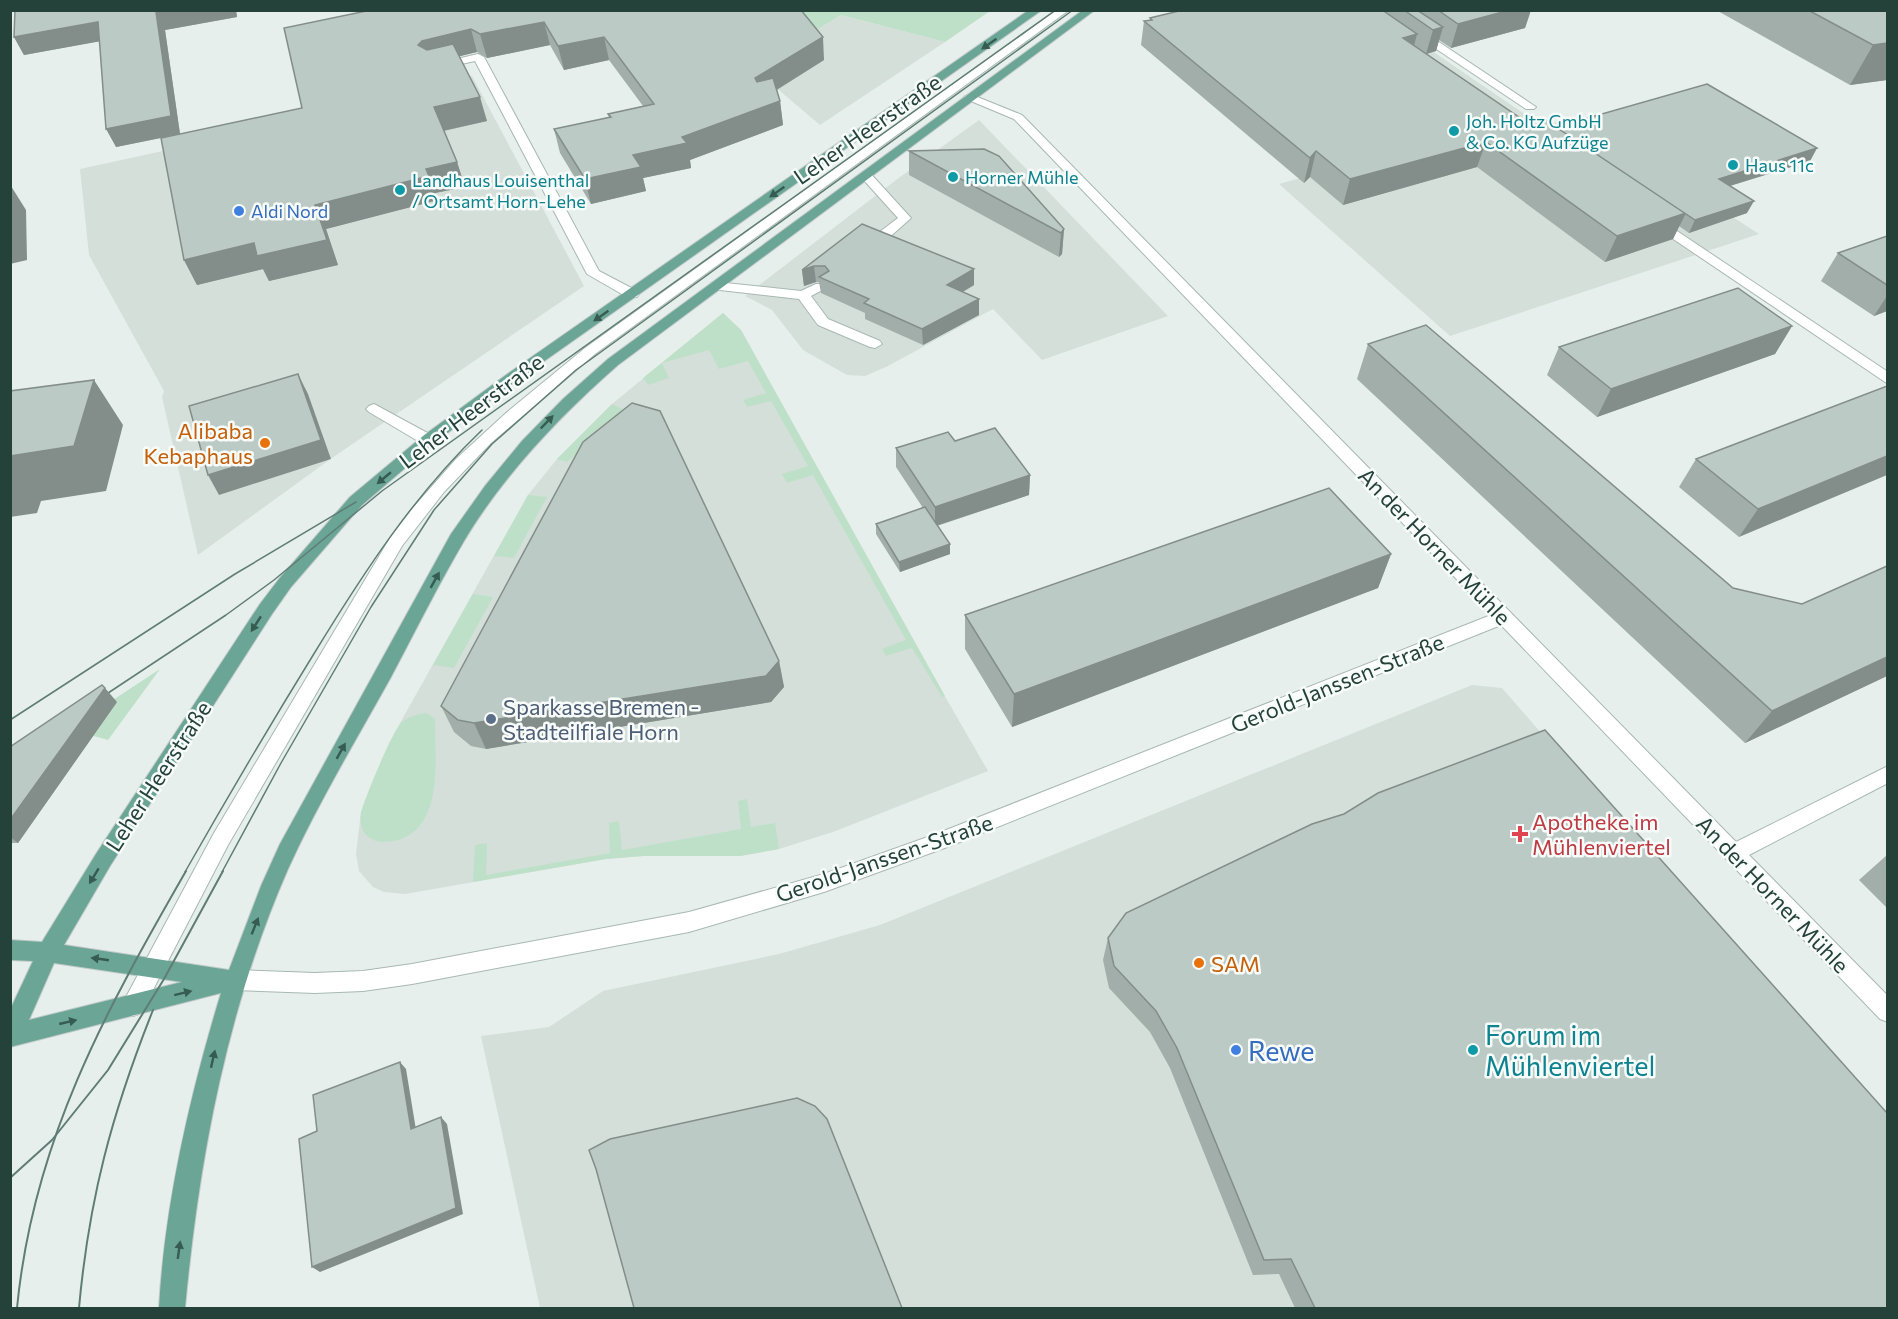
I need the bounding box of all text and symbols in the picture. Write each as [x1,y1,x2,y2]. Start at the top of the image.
one-way arrow [981,38,997,50]
street label: Leher Heerstraße [788,68,946,190]
place label: Joh. Holtz GmbH & Co. KG Aufzüge [1466,110,1609,153]
marker: Joh. Holtz GmbH & Co. KG Aufzüge [1447,124,1461,138]
place label: Haus 11c [1745,154,1814,176]
marker: Haus 11c [1726,158,1740,172]
place label: Horner Mühle [965,166,1079,188]
place label: Landhaus Louisenthal / Ortsamt Horn-Lehe [412,169,589,212]
marker: Horner Mühle [946,170,960,184]
marker: Landhaus Louisenthal / Ortsamt Horn-Lehe [393,183,407,197]
one-way arrow [770,186,786,198]
place label: Aldi Nord [251,200,328,222]
marker: Aldi Nord [232,204,246,218]
one-way arrow [593,310,609,322]
street label: Leher Heerstraße [394,348,548,474]
one-way arrow [540,415,554,429]
place label: Alibaba Kebaphaus [143,417,253,469]
marker: Alibaba Kebaphaus [258,436,272,450]
street label: An der Horner Mühle [1353,462,1517,630]
one-way arrow [376,471,392,484]
one-way arrow [430,571,440,588]
one-way arrow [251,616,262,632]
street label: Gerold-Janssen-Straße [1226,628,1448,738]
place label: Sparkasse Bremen - Stadteilfiale Horn [503,693,700,745]
street label: Leher Heerstraße [99,696,217,856]
marker: Sparkasse Bremen - Stadteilfiale Horn [484,712,498,726]
one-way arrow [336,742,346,759]
street label: Gerold-Janssen-Straße [772,808,996,908]
place label: Apotheke im Mühlenviertel [1532,808,1671,860]
street label: An der Horner Mühle [1691,810,1855,978]
marker: Apotheke im Mühlenviertel [1513,827,1527,841]
one-way arrow [88,868,99,884]
one-way arrow [250,916,260,934]
place label: SAM [1211,950,1260,977]
one-way arrow [90,955,109,964]
marker: SAM [1192,956,1206,970]
one-way arrow [174,987,193,997]
one-way arrow [59,1016,77,1026]
place label: Forum im Mühlenviertel [1485,1018,1655,1082]
place label: Rewe [1248,1034,1314,1067]
marker: Rewe [1229,1043,1243,1057]
marker: Forum im Mühlenviertel [1466,1043,1480,1057]
one-way arrow [209,1049,218,1068]
one-way arrow [175,1241,184,1260]

